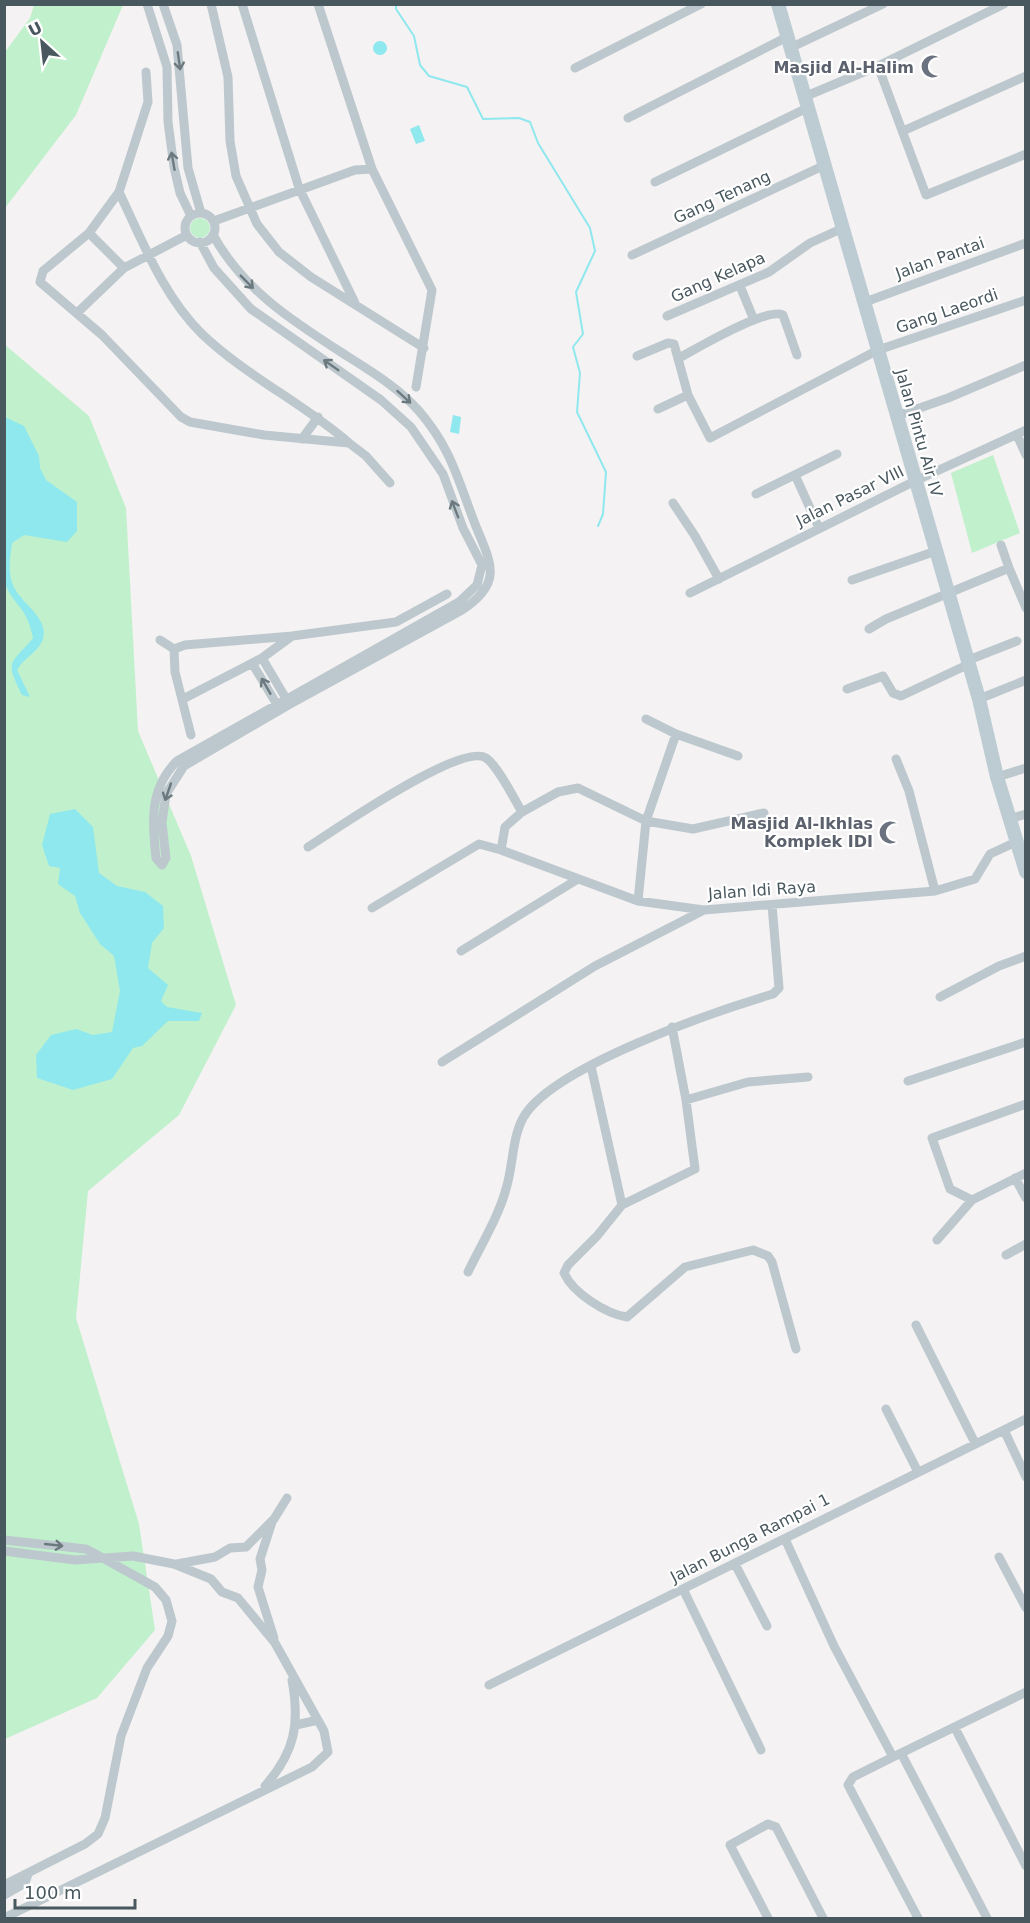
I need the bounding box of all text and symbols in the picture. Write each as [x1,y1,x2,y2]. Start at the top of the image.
north arrow [12,12,72,72]
text: U [25,18,46,40]
one-way arrow [173,50,184,70]
mosque icon: Masjid Al-Halim [919,54,945,80]
place label: Masjid Al-Halim [773,58,914,77]
one-way arrow [167,152,178,171]
street label: Gang Tenang [671,166,773,228]
street label: Jalan Pantai [892,233,987,283]
street label: Gang Kelapa [668,248,768,306]
one-way arrow [240,274,255,289]
street label: Gang Laeordi [893,285,1001,337]
one-way arrow [323,359,340,371]
street label: Jalan Pintu Air IV [891,366,946,499]
one-way arrow [396,390,411,404]
street label: Jalan Pasar VIII [792,462,907,531]
one-way arrow [449,500,460,518]
one-way arrow [260,678,272,695]
one-way arrow [162,782,173,801]
place label: Masjid Al-Ikhlas Komplek IDI [730,814,873,851]
mosque icon: Masjid Al-Ikhlas Komplek IDI [878,819,904,845]
street label: Jalan Idi Raya [706,877,817,903]
street label: Jalan Bunga Rampai 1 [666,1490,833,1587]
one-way arrow [43,1540,63,1551]
scale bar [15,1872,135,1910]
text: 100 m [24,1882,82,1903]

